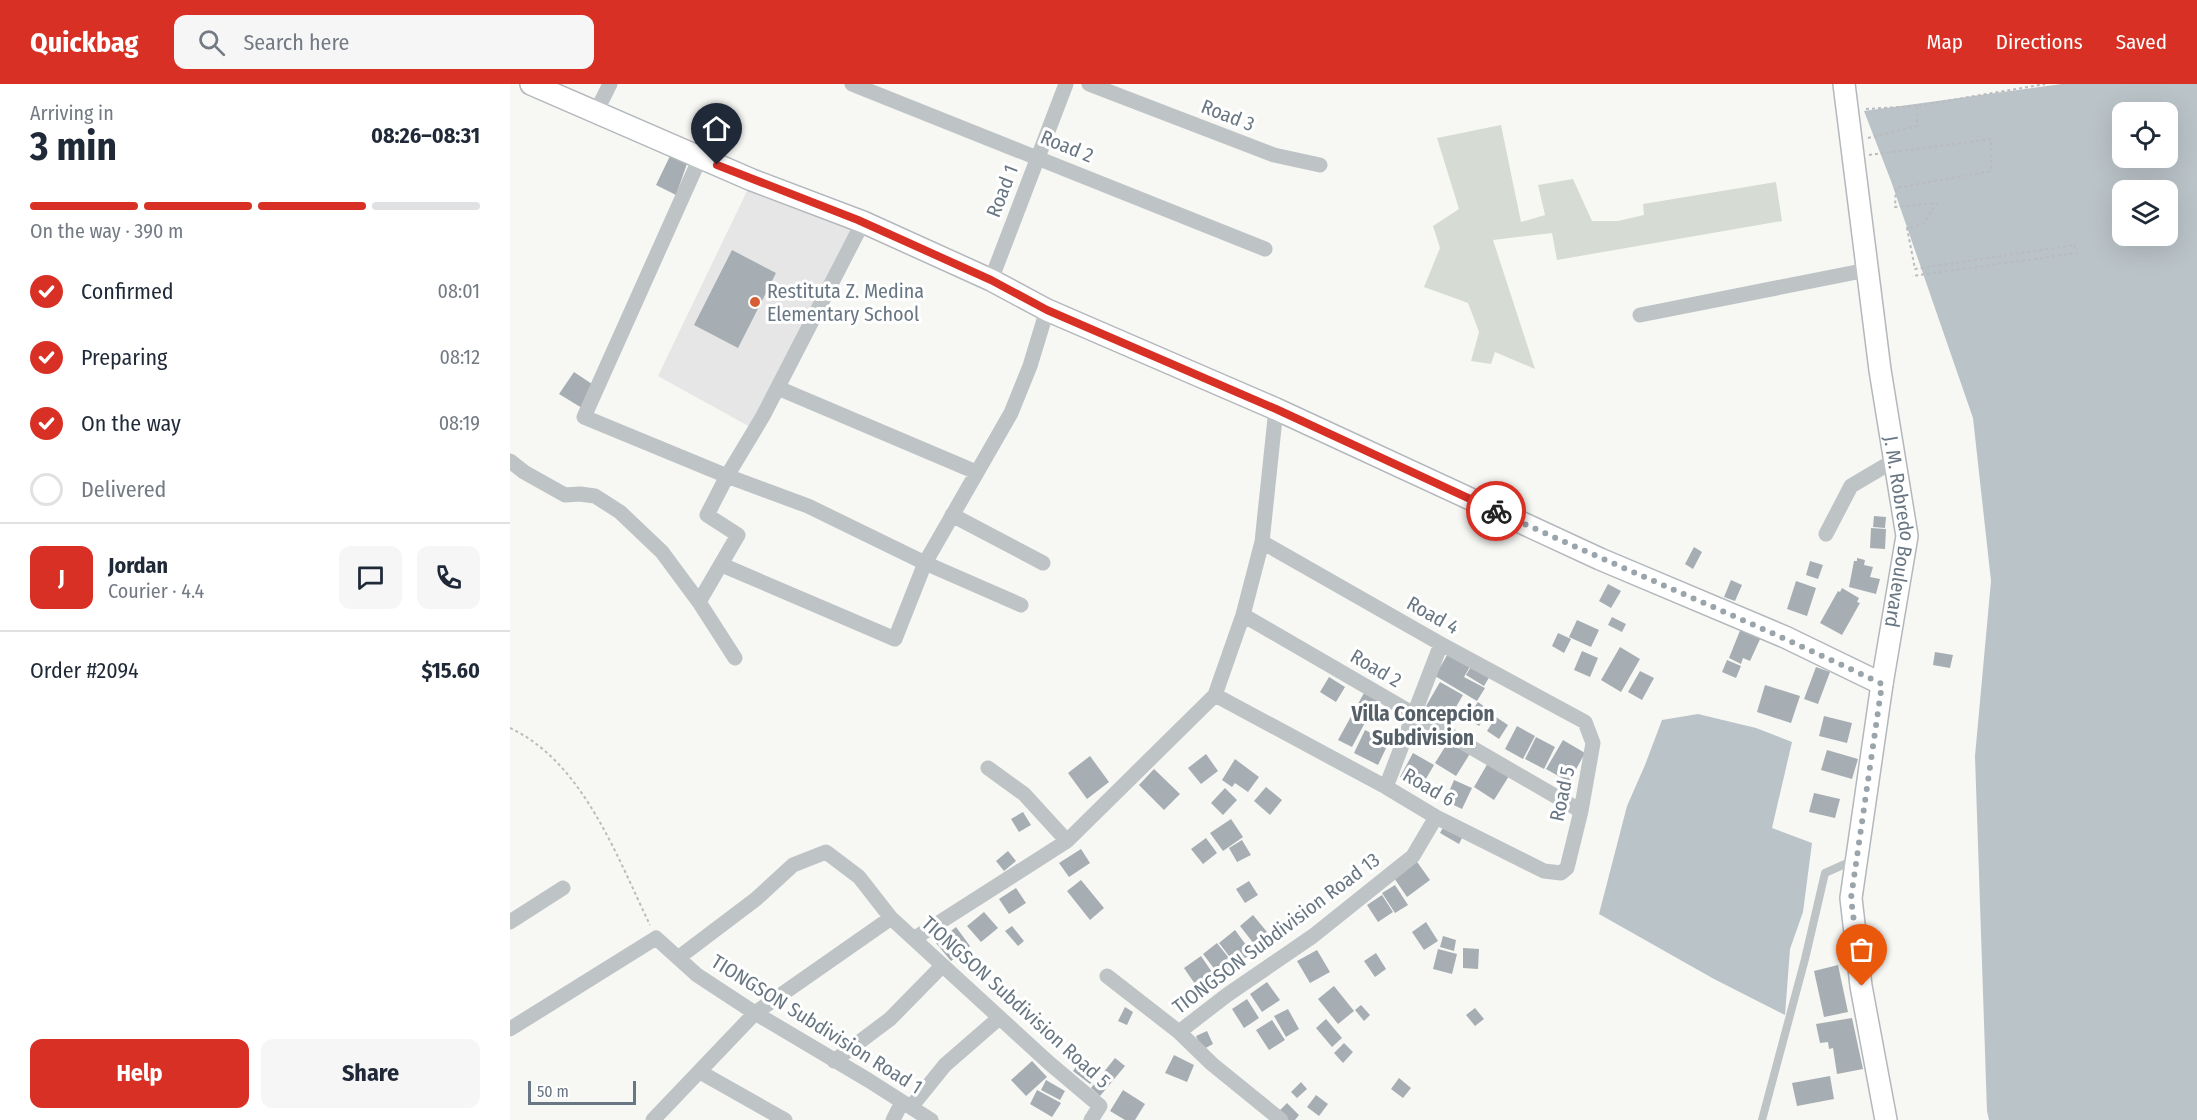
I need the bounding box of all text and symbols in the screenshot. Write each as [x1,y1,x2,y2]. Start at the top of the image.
search box [174,15,594,69]
text: Quickbag [30,26,138,59]
icon: search [195,26,228,59]
text: Search here [243,29,349,56]
text: Map [1926,29,1963,55]
text: Directions [1996,29,2083,55]
text: Saved [2116,29,2167,55]
street label: Road 3 [1198,94,1258,136]
text: Arriving in [30,101,114,125]
map controls [2112,102,2178,246]
button: locate [2112,102,2178,168]
pin [691,103,742,165]
icon: home [700,112,733,145]
text: 08:26–08:31 [371,122,480,149]
text: 3 min [30,124,117,170]
street label: Road 2 [1037,125,1097,167]
street label: Road 1 [981,162,1023,220]
button: layers [2112,180,2178,246]
text: On the way · 390 m [30,219,183,243]
icon: check [30,275,63,308]
text: Confirmed [81,278,174,305]
text: 08:01 [438,279,480,303]
place label: Restituta Z. Medina Elementary School [767,279,924,326]
marker: Restituta Z. Medina Elementary School [748,295,762,309]
icon: check [30,341,63,374]
text: Preparing [81,344,167,371]
text: 08:12 [440,345,480,369]
icon: check [30,407,63,440]
text: On the way [81,410,181,437]
text: 08:19 [439,411,480,435]
street label: J. M. Robredo Boulevard [1879,434,1920,629]
text: Delivered [81,476,166,503]
courier [1466,481,1526,541]
icon: bike [1480,495,1513,528]
button: chat [339,546,402,609]
button: phone [417,546,480,609]
text: Jordan [108,552,168,579]
text: J [58,564,65,591]
text: Courier · 4.4 [108,579,204,603]
street label: Road 4 [1403,591,1464,639]
street label: Road 2 [1346,644,1406,692]
text: Order #2094 [30,657,139,684]
text: $15.60 [421,657,480,684]
district label: Villa Concepcion Subdivision [1350,701,1495,751]
street label: Road 6 [1399,763,1459,811]
street label: Road 5 [1545,764,1579,824]
street label: TIONGSON Subdivision Road 13 [1168,847,1384,1019]
street label: TIONGSON Subdivision Road 5 [917,911,1115,1093]
pin [1836,924,1887,986]
icon: bag [1845,933,1878,966]
street label: TIONGSON Subdivision Road 1 [707,949,927,1099]
button: Help [30,1039,249,1108]
button: Share [261,1039,480,1108]
scale bar [528,1078,636,1106]
text: 50 m [537,1082,569,1101]

